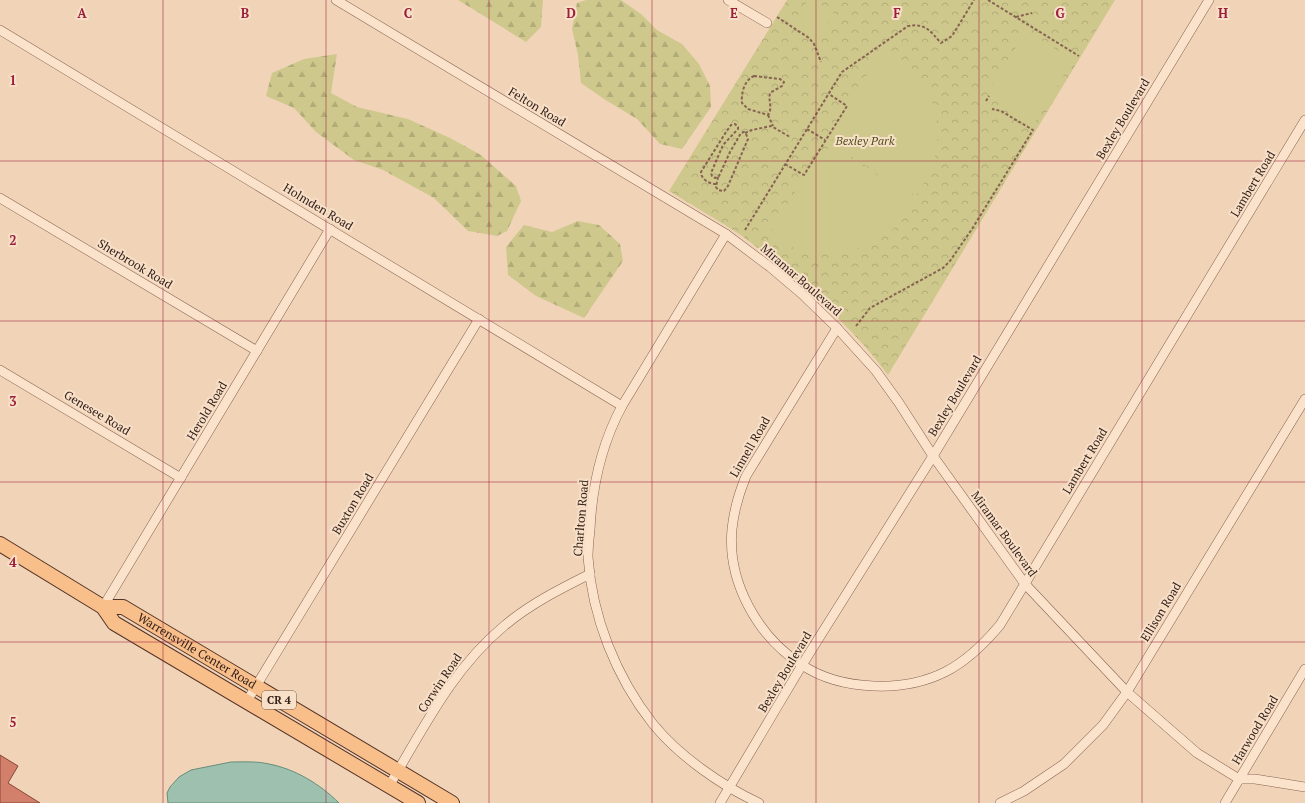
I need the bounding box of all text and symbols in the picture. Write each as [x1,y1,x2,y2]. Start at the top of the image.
text: A [77,4,87,22]
text: B [241,4,249,22]
text: C [404,4,412,22]
text: D [566,4,576,22]
text: E [730,4,738,22]
text: F [893,4,901,22]
text: G [1055,4,1065,22]
text: H [1218,4,1228,22]
text: 1 [9,71,17,89]
street label: Bexley Boulevard [1093,75,1153,162]
street label: Felton Road [506,84,569,130]
park label: Bexley Park [834,133,895,148]
street label: Lambert Road [1227,148,1278,219]
street label: Holmden Road [281,180,356,233]
text: 2 [9,231,17,249]
street label: Sherbrook Road [95,235,176,292]
street label: Miramar Boulevard [758,240,845,319]
street label: Bexley Boulevard [925,352,985,439]
street label: Herold Road [183,378,230,443]
street label: Genesee Road [61,387,133,438]
text: 3 [9,392,17,410]
street label: Linnell Road [726,414,773,480]
street label: Lambert Road [1059,425,1110,496]
street label: Buxton Road [329,470,377,537]
street label: Charlton Road [570,479,591,557]
street label: Miramar Boulevard [968,488,1041,580]
text: 4 [9,553,17,571]
street label: Ellison Road [1137,579,1184,644]
street label: Warrensville Center Road [135,609,259,692]
street label: Bexley Boulevard [755,628,815,715]
street label: Corwin Road [414,650,465,715]
road number: CR 4 [262,691,296,709]
street label: Harwood Road [1228,692,1281,767]
text: 5 [9,713,17,731]

